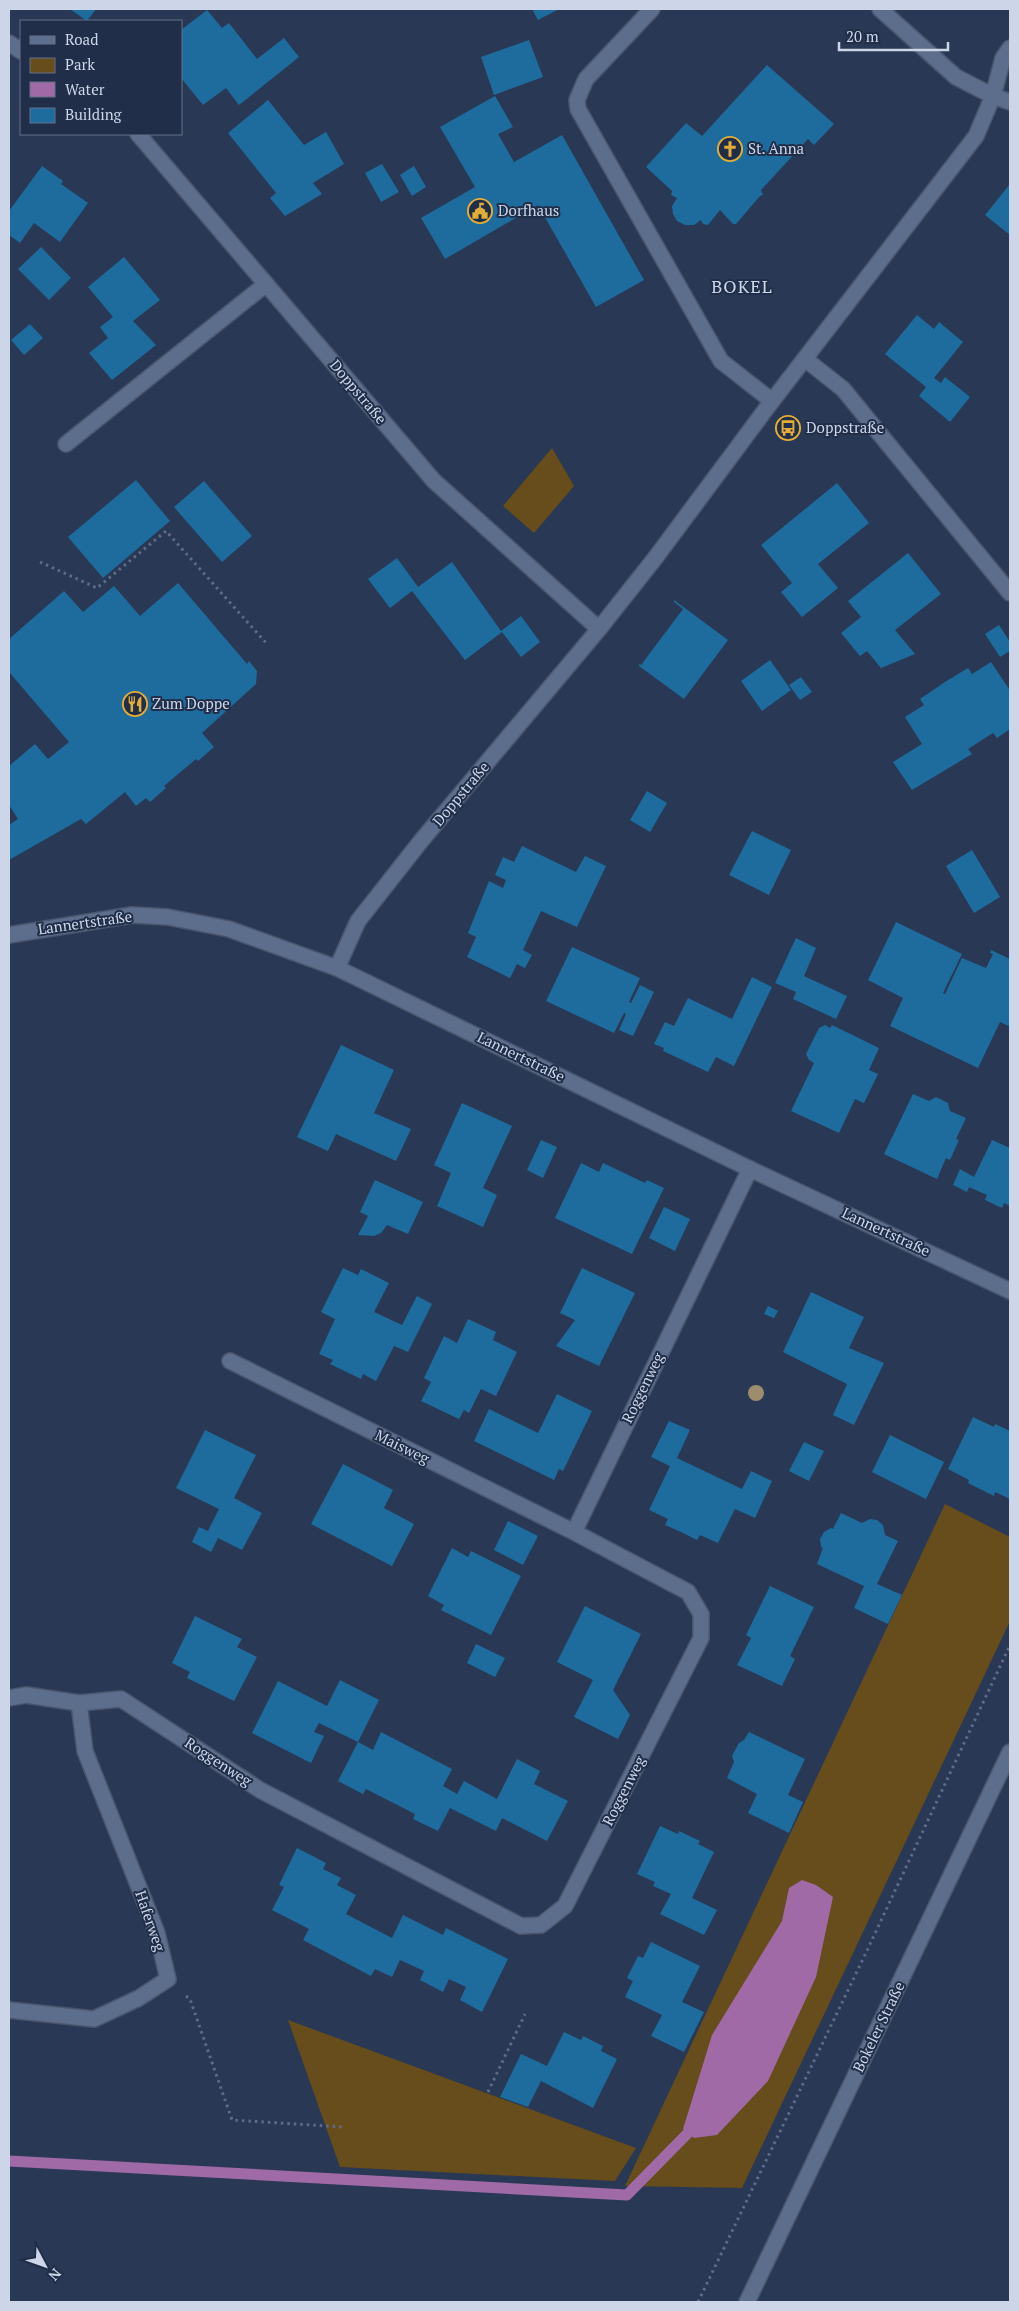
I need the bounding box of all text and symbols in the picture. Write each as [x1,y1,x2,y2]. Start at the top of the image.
legend [20,20,182,135]
scale bar [839,20,948,52]
text: 20 m [846,26,879,46]
text: Road [65,29,98,49]
text: Park [65,54,95,74]
text: Water [65,79,105,99]
text: Building [65,104,123,124]
church icon: St. Anna [717,136,743,162]
place label: St. Anna [748,138,805,158]
public building icon: Dorfhaus [467,198,493,224]
place label: Dorfhaus [498,200,559,220]
district label: BOKEL [711,274,773,298]
street label: Doppstraße [326,355,392,428]
bus stop icon: Doppstraße [775,415,801,441]
place label: Doppstraße [806,417,884,437]
restaurant icon: Zum Doppe [122,691,148,717]
place label: Zum Doppe [152,693,230,713]
street label: Doppstraße [427,757,493,830]
street label: Lannertstraße [36,905,133,939]
street label: Lannertstraße [474,1026,569,1086]
street label: Lannertstraße [839,1202,934,1260]
street label: Roggenweg [616,1348,668,1426]
street label: Maisweg [372,1424,434,1468]
street label: Roggenweg [181,1732,257,1791]
street label: Roggenweg [597,1751,650,1829]
street label: Haferweg [131,1888,171,1955]
street label: Bokeler Straße [848,1978,909,2075]
north arrow [20,2241,70,2291]
text: N [44,2265,66,2285]

